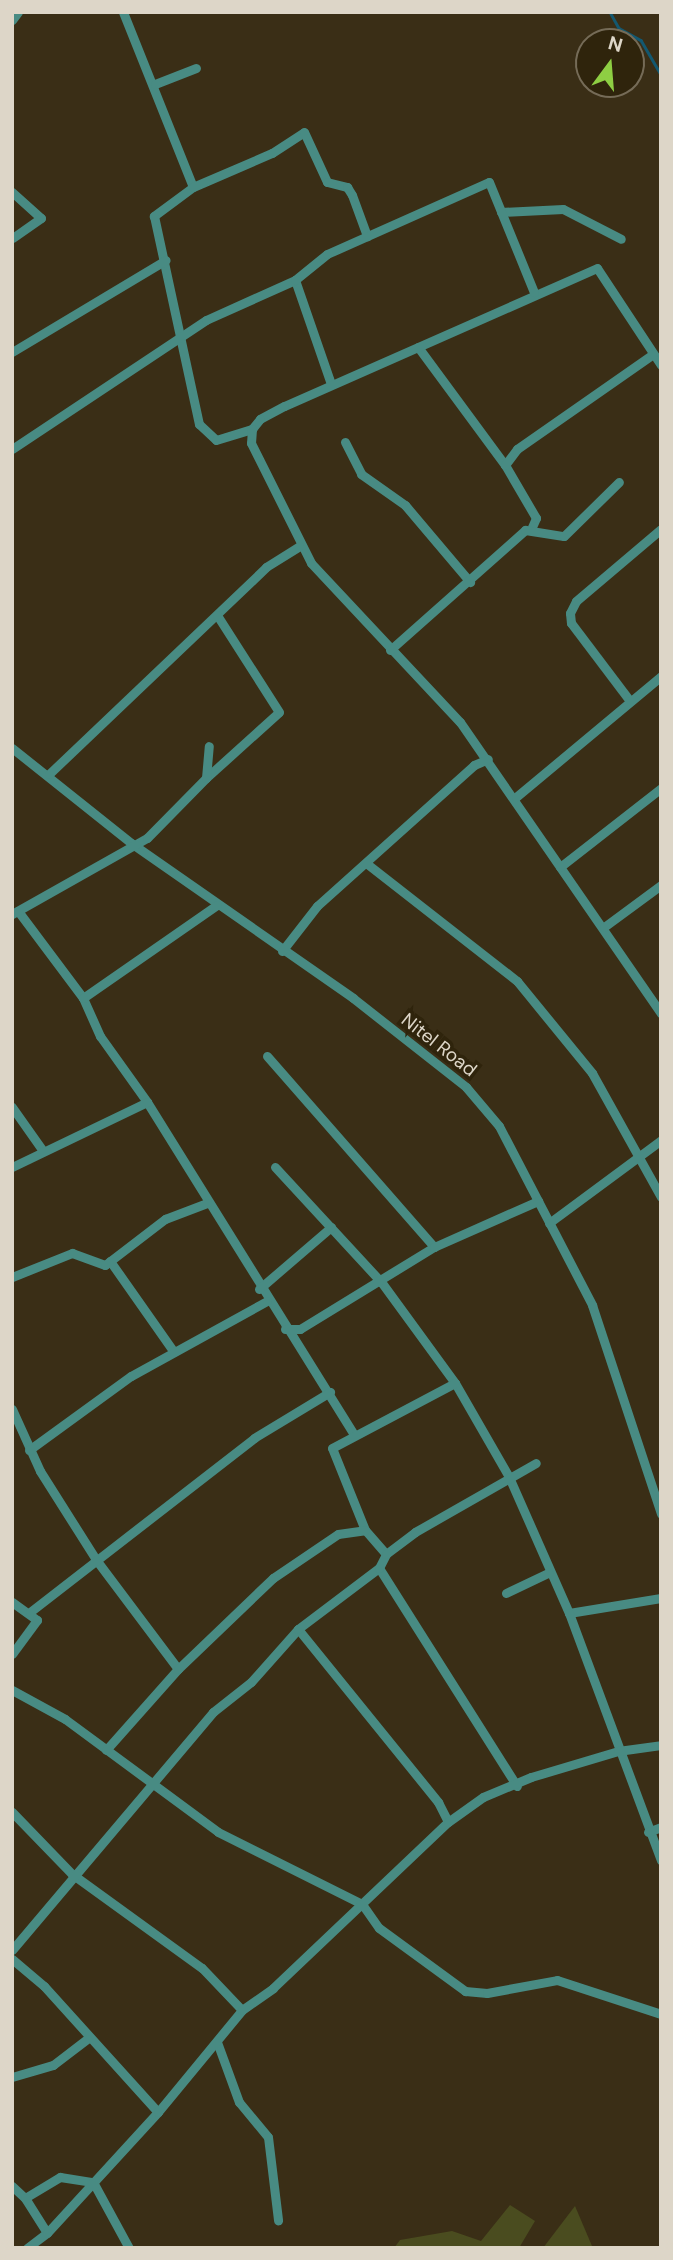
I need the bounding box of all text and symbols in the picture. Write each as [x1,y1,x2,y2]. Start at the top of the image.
north arrow [575,28,645,98]
text: N [605,30,625,58]
street label: Nitel Road [397,1009,481,1081]

